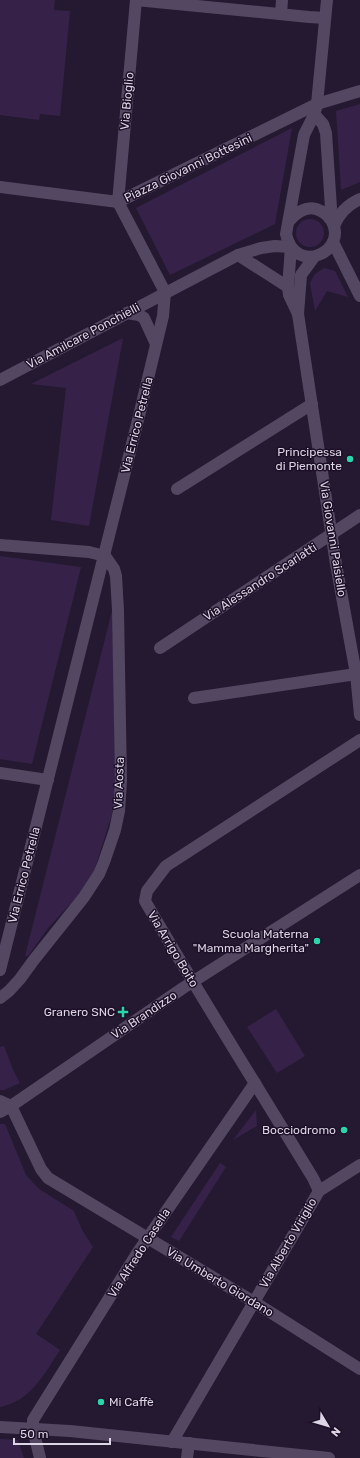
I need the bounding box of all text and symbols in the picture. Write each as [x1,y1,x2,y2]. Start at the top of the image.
street label: Via Bioglio [117,71,137,130]
street label: Piazza Giovanni Bottesini [122,131,254,205]
street label: Via Amilcare Ponchielli [24,300,142,372]
street label: Via Errico Petrella [118,375,156,475]
place label: Principessa di Piemonte [276,445,342,473]
marker: Principessa di Piemonte [345,454,355,464]
street label: Via Giovanni Paisiello [317,480,349,598]
street label: Via Alessandro Scarlatti [201,540,319,624]
street label: Via Aosta [111,757,127,809]
street label: Via Errico Petrella [5,825,43,925]
street label: Via Arrigo Boito [145,908,201,990]
place label: Scuola Materna "Mamma Margherita" [193,927,309,955]
marker: Scuola Materna "Mamma Margherita" [312,936,322,946]
street label: Via Brandizzo [109,988,179,1042]
place label: Granero SNC [44,1005,115,1019]
marker: Granero SNC [118,1007,128,1017]
place label: Bocciodromo [262,1123,336,1137]
marker: Bocciodromo [339,1125,349,1135]
street label: Via Alberto Viriglio [257,1195,320,1290]
street label: Via Alfredo Casella [105,1206,173,1300]
street label: Via Umberto Giordano [164,1244,276,1320]
place label: Mi Caffè [109,1395,154,1409]
marker: Mi Caffè [96,1397,106,1407]
north arrow [308,1406,348,1446]
scale bar [14,1420,110,1446]
text: N [328,1425,343,1439]
text: 50 m [20,1427,48,1441]

